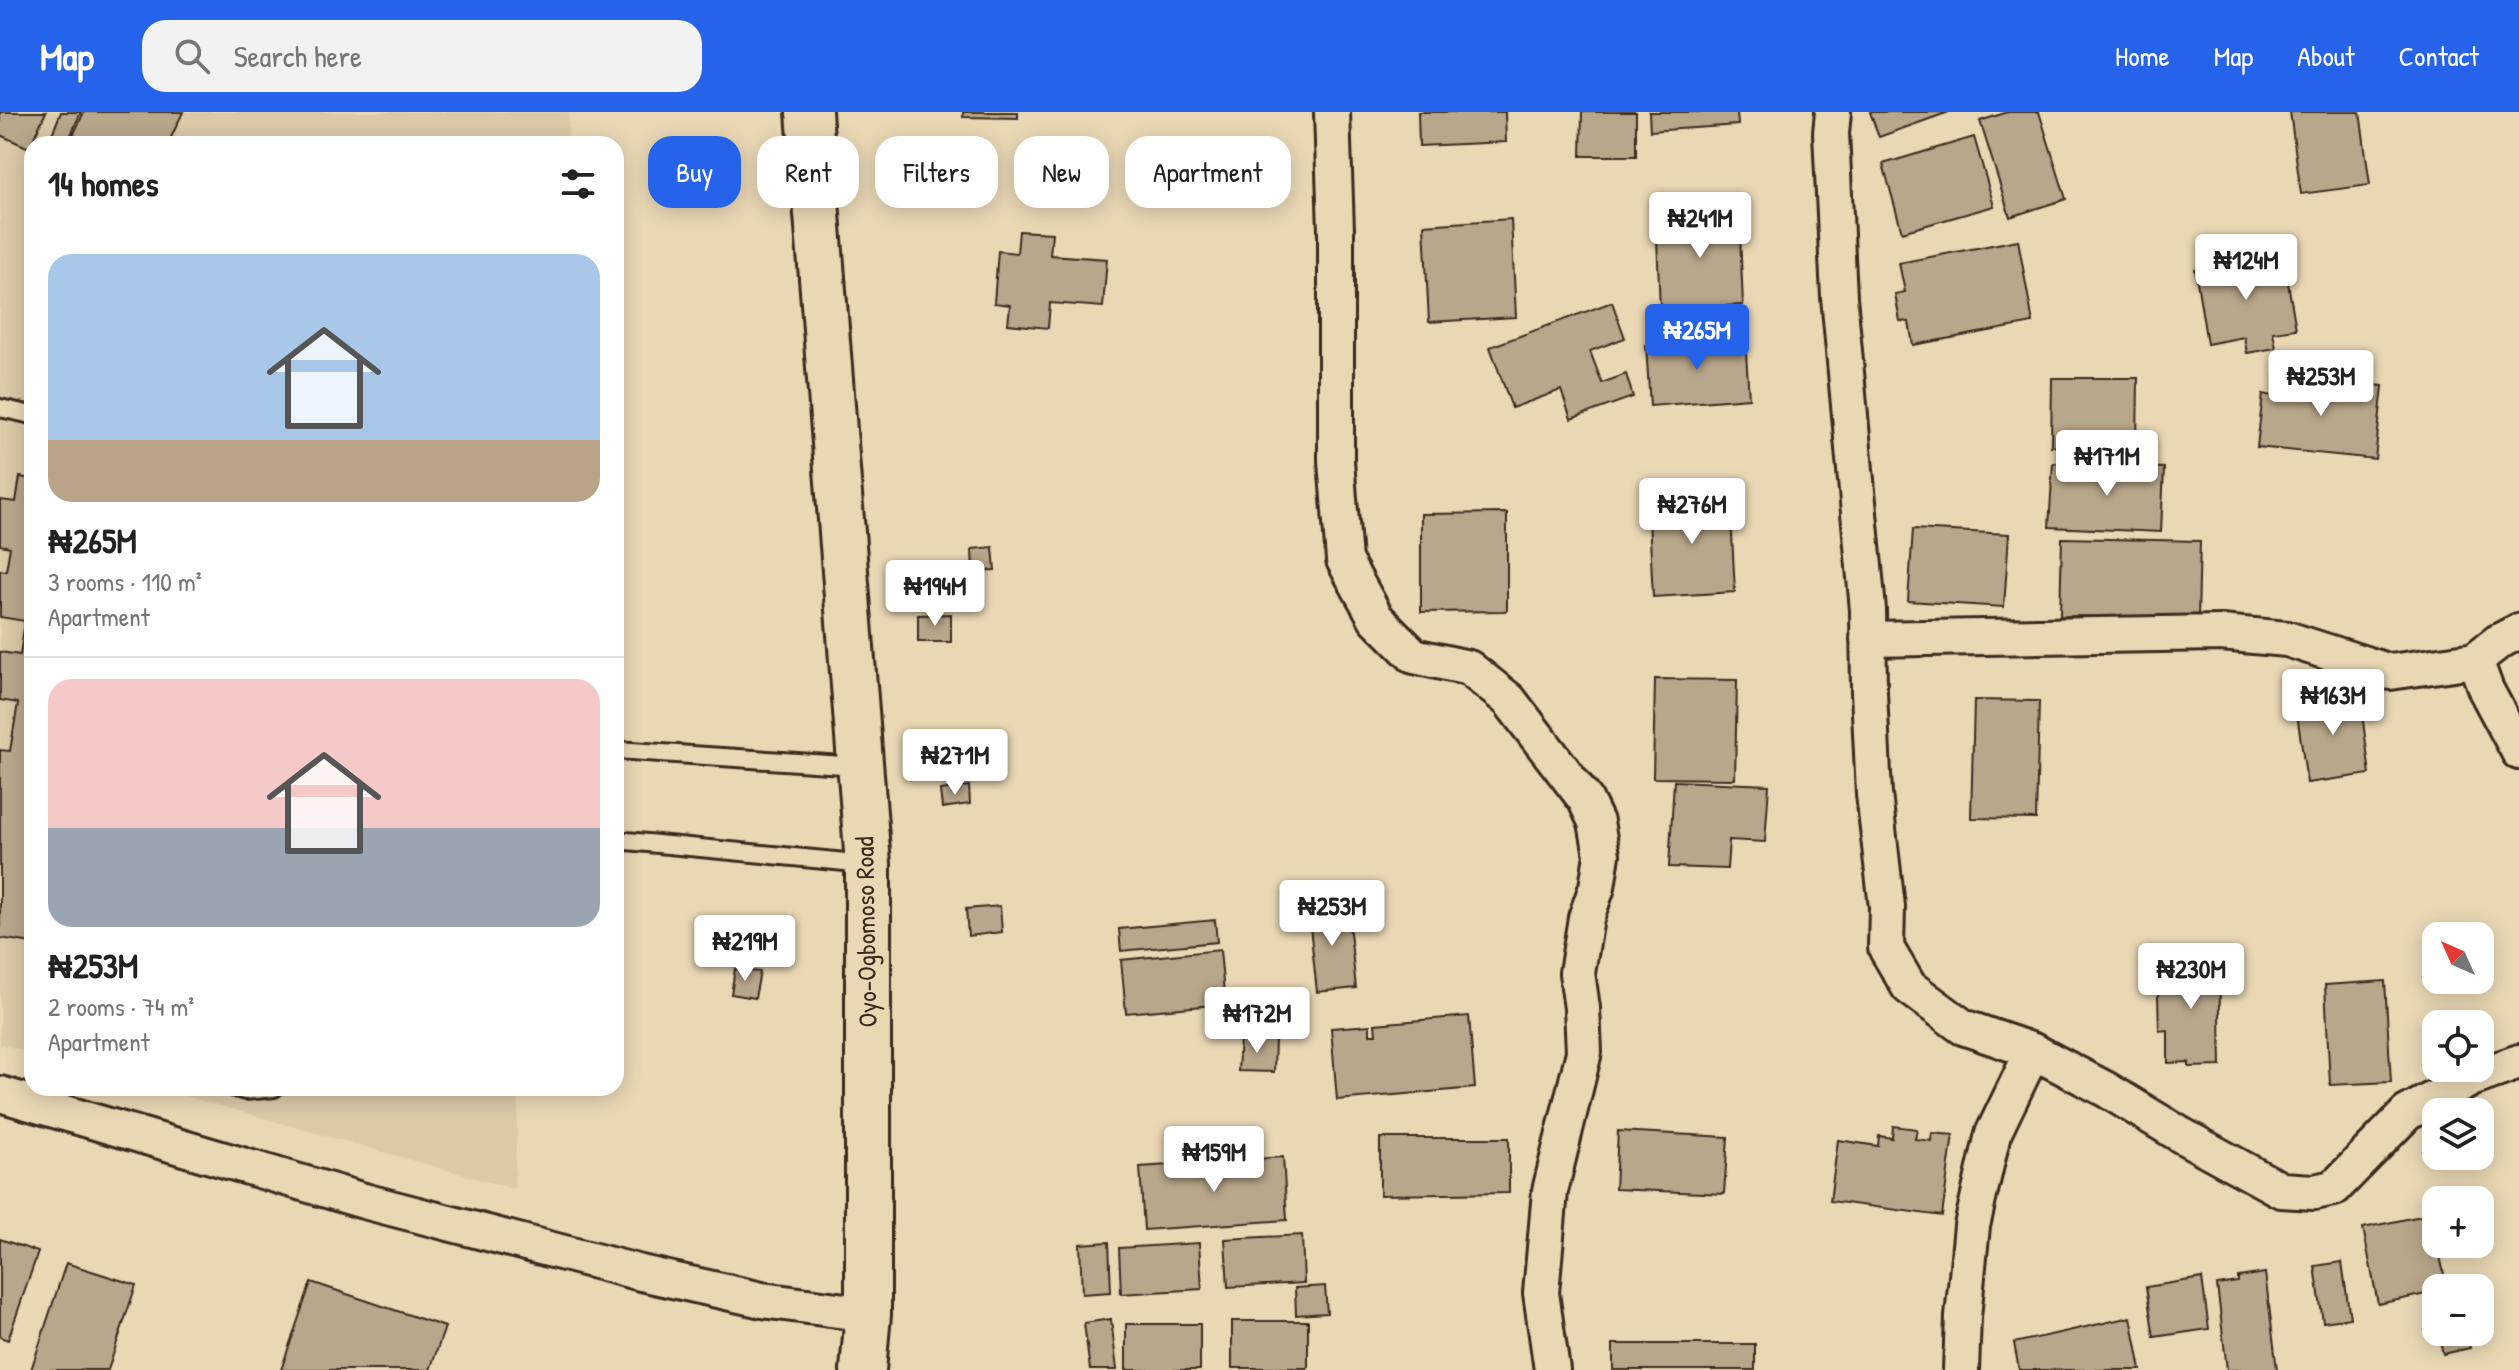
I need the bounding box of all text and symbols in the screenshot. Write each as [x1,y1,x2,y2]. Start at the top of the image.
search box [142,20,702,92]
text: Map [40,30,94,82]
icon: search [170,34,214,78]
text: Search here [234,36,362,76]
text: Home [2115,37,2170,75]
text: Map [2214,37,2253,75]
text: About [2297,37,2355,75]
text: Contact [2399,37,2479,75]
chip: Buy [648,136,741,208]
chip: Rent [757,136,859,208]
chip: Filters [875,136,998,208]
chip: New [1014,136,1109,208]
chip: Apartment [1125,136,1291,208]
text: 14 homes [48,161,159,207]
icon: filters [556,162,600,206]
pin: ₦241M [1644,192,1756,260]
text: ₦241M [1667,200,1733,235]
pin: ₦124M [2190,234,2302,302]
text: ₦124M [2213,242,2279,277]
pin: ₦265M [1641,304,1753,372]
icon: home [252,306,396,450]
text: ₦265M [1663,312,1731,347]
pin: ₦253M [2265,350,2377,418]
text: ₦253M [2286,358,2356,393]
pin: ₦171M [2051,430,2163,498]
text: ₦171M [2074,438,2140,473]
pin: ₦276M [1636,478,1748,546]
text: ₦276M [1657,486,1727,521]
text: ₦265M [48,518,137,564]
pin: ₦194M [879,560,991,628]
text: 3 rooms · 110 m² [48,564,202,599]
text: ₦194M [904,568,966,603]
text: Apartment [48,599,150,634]
pin: ₦163M [2277,669,2389,737]
text: ₦163M [2300,677,2366,712]
pin: ₦271M [899,729,1011,797]
icon: home [252,731,396,875]
text: ₦271M [921,737,989,772]
street label: Oyo-Ogbomoso Road [846,836,885,1028]
pin: ₦253M [1276,880,1388,948]
text: ₦253M [1297,888,1367,923]
pin: ₦219M [689,915,801,983]
north arrow [2422,922,2494,994]
map controls [2422,922,2494,1346]
text: ₦219M [712,923,778,958]
text: ₦253M [48,943,138,989]
pin: ₦230M [2135,943,2247,1011]
text: ₦230M [2156,951,2226,986]
pin: ₦172M [1201,987,1313,1055]
text: 2 rooms · 74 m² [48,989,194,1024]
text: ₦172M [1223,995,1291,1030]
button: locate [2422,1010,2494,1082]
text: Apartment [48,1024,150,1059]
button: layers [2422,1098,2494,1170]
pin: ₦159M [1158,1126,1270,1194]
text: ₦159M [1182,1134,1246,1169]
button: + [2422,1186,2494,1258]
button: − [2422,1274,2494,1346]

